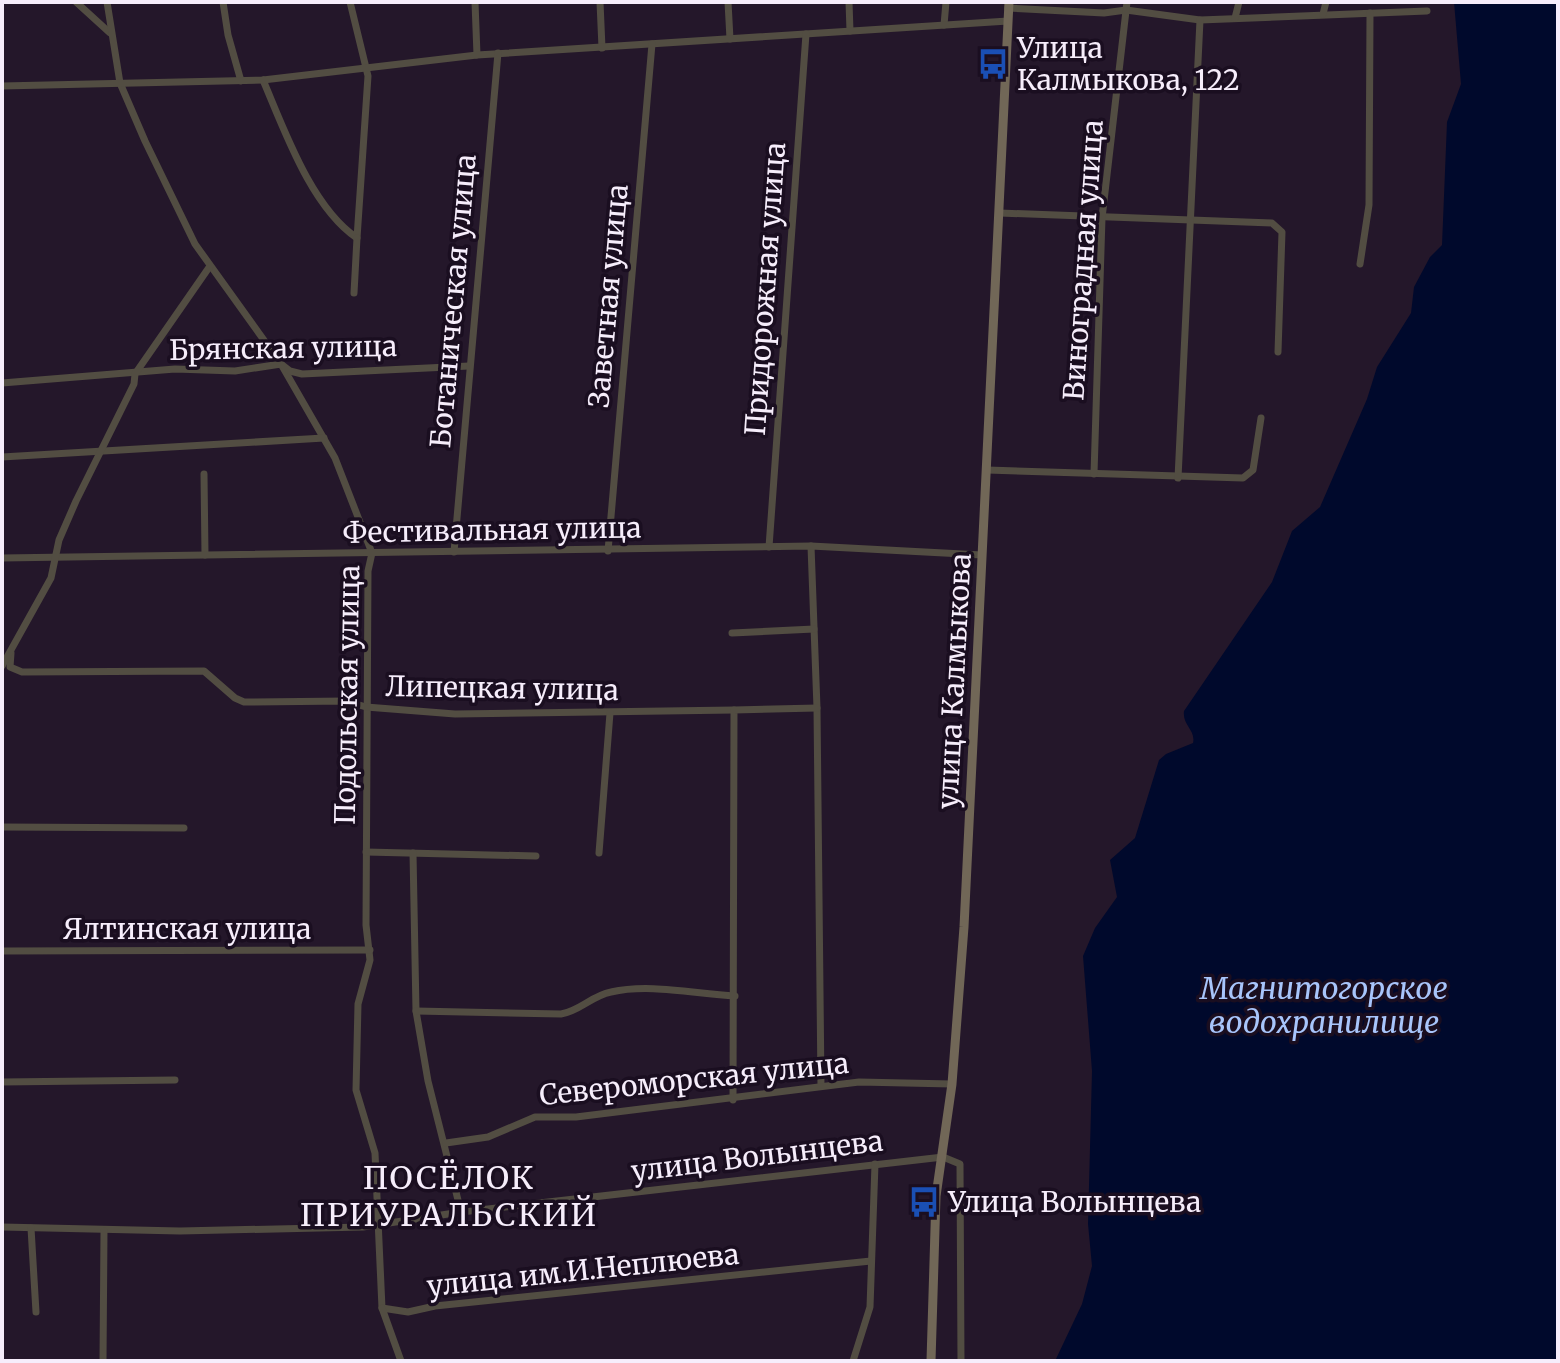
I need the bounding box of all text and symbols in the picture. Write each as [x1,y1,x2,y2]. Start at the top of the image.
place label: Улица Калмыкова, 122 [1016,30,1240,98]
bus stop icon: Улица Калмыкова, 122 [976,47,1010,81]
street label: Виноградная улица [1055,119,1111,401]
street label: Придорожная улица [737,141,793,437]
street label: Ботаническая улица [422,153,484,449]
street label: Заветная улица [580,183,636,409]
street label: Брянская улица [169,328,397,368]
street label: Фестивальная улица [342,509,642,551]
street label: улица Калмыкова [929,552,979,810]
street label: Подольская улица [327,565,367,825]
street label: Липецкая улица [385,668,619,708]
street label: Ялтинская улица [63,911,311,947]
water label: Магнитогорское водохранилище [1198,969,1448,1041]
street label: Североморская улица [538,1045,850,1113]
street label: улица Волынцева [629,1123,885,1189]
district label: ПОСЁЛОК ПРИУРАЛЬСКИЙ [300,1158,598,1235]
place label: Улица Волынцева [947,1184,1201,1220]
bus stop icon: Улица Волынцева [907,1185,941,1219]
street label: улица им.И.Неплюева [425,1236,741,1304]

